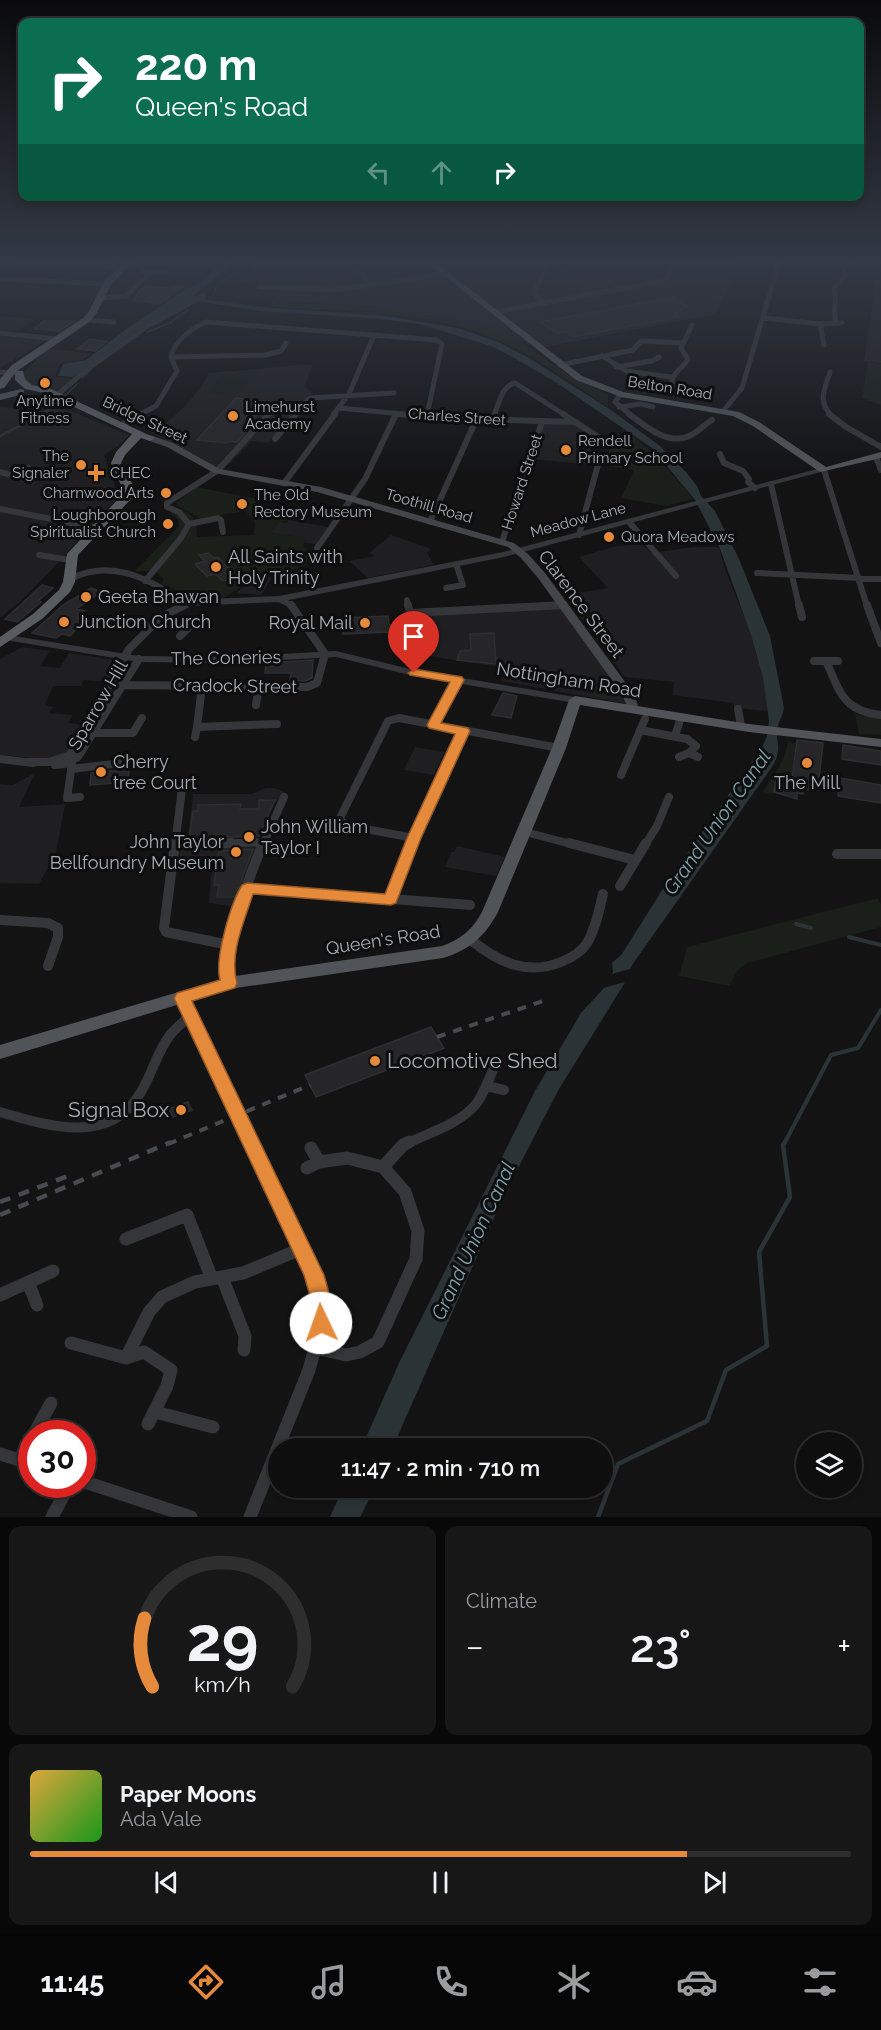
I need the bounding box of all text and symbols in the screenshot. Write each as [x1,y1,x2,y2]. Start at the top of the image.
text: 220 m [135,41,257,90]
icon: right [36,42,114,120]
text: Queen's Road [135,91,308,122]
icon: left [362,156,395,189]
icon: ahead [425,156,458,189]
icon: right [488,156,521,189]
street label: Belton Road [626,372,714,404]
marker: Anytime Fitness [38,376,52,390]
place label: Anytime Fitness [16,392,74,427]
street label: Bridge Street [100,393,190,447]
place label: Limehurst Academy [245,398,315,433]
street label: Charles Street [407,405,507,429]
marker: Limehurst Academy [226,409,240,423]
street label: Howard Street [498,432,546,532]
place label: Rendell Primary School [578,432,684,467]
marker: Rendell Primary School [559,443,573,457]
place label: The Signaler [12,447,70,482]
marker: The Signaler [74,458,88,472]
marker: CHEC [87,464,105,482]
place label: CHEC [110,464,151,482]
place label: Charnwood Arts [43,484,154,502]
street label: Toothill Road [383,485,475,527]
marker: Charnwood Arts [159,486,173,500]
place label: The Old Rectory Museum [254,486,372,521]
marker: The Old Rectory Museum [235,497,249,511]
street label: Meadow Lane [528,499,628,541]
place label: Loughborough Spiritualist Church [30,506,156,541]
marker: Loughborough Spiritualist Church [161,517,175,531]
place label: Quora Meadows [621,528,735,546]
marker: Quora Meadows [602,530,616,544]
place label: All Saints with Holy Trinity [228,546,343,588]
street label: Clarence Street [534,546,629,662]
marker: All Saints with Holy Trinity [209,560,223,574]
place label: Geeta Bhawan [98,586,219,607]
marker: Geeta Bhawan [79,590,93,604]
place label: Junction Church [76,611,211,632]
pin [388,611,439,673]
place label: Royal Mail [269,612,353,633]
marker: Junction Church [57,615,71,629]
marker: Royal Mail [358,616,372,630]
icon: arrive [397,620,430,653]
street label: The Coneries [171,646,282,669]
street label: Sparrow Hill [63,656,132,753]
street label: Nottingham Road [495,658,643,701]
street label: Cradock Street [173,674,297,697]
water label: Grand Union Canal [658,745,776,899]
place label: Cherry tree Court [113,751,197,793]
marker: The Mill [800,756,814,770]
marker: Cherry tree Court [94,765,108,779]
place label: The Mill [774,772,840,793]
place label: John William Taylor I [261,816,368,858]
marker: John William Taylor I [242,830,256,844]
place label: John Taylor Bellfoundry Museum [50,831,225,873]
marker: John Taylor Bellfoundry Museum [229,845,243,859]
street label: Queen's Road [324,920,442,959]
place label: Locomotive Shed [387,1048,558,1073]
marker: Locomotive Shed [368,1054,382,1068]
place label: Signal Box [68,1097,169,1122]
marker: Signal Box [174,1103,188,1117]
water label: Grand Union Canal [426,1158,520,1324]
position arrow [289,1291,353,1355]
speed limit sign: 30 [18,1420,96,1498]
map controls [796,1432,862,1498]
button: layers [796,1432,862,1498]
text: 11:47 · 2 min · 710 m [341,1455,540,1481]
text: Climate [466,1589,537,1613]
text: 29 [187,1602,258,1676]
text: 23° [630,1620,691,1673]
text: − [466,1627,484,1666]
text: + [837,1627,851,1666]
text: km/h [194,1673,251,1698]
text: Paper Moons [120,1781,256,1807]
text: Ada Vale [120,1807,202,1831]
icon: previous [150,1866,183,1899]
icon: pause [424,1866,457,1899]
icon: next [698,1866,731,1899]
icon: directions [185,1961,227,2003]
icon: music [308,1961,350,2003]
icon: phone [430,1961,472,2003]
icon: climate [553,1961,595,2003]
icon: car [676,1961,718,2003]
icon: filters [799,1961,841,2003]
text: 11:45 [40,1967,104,1998]

